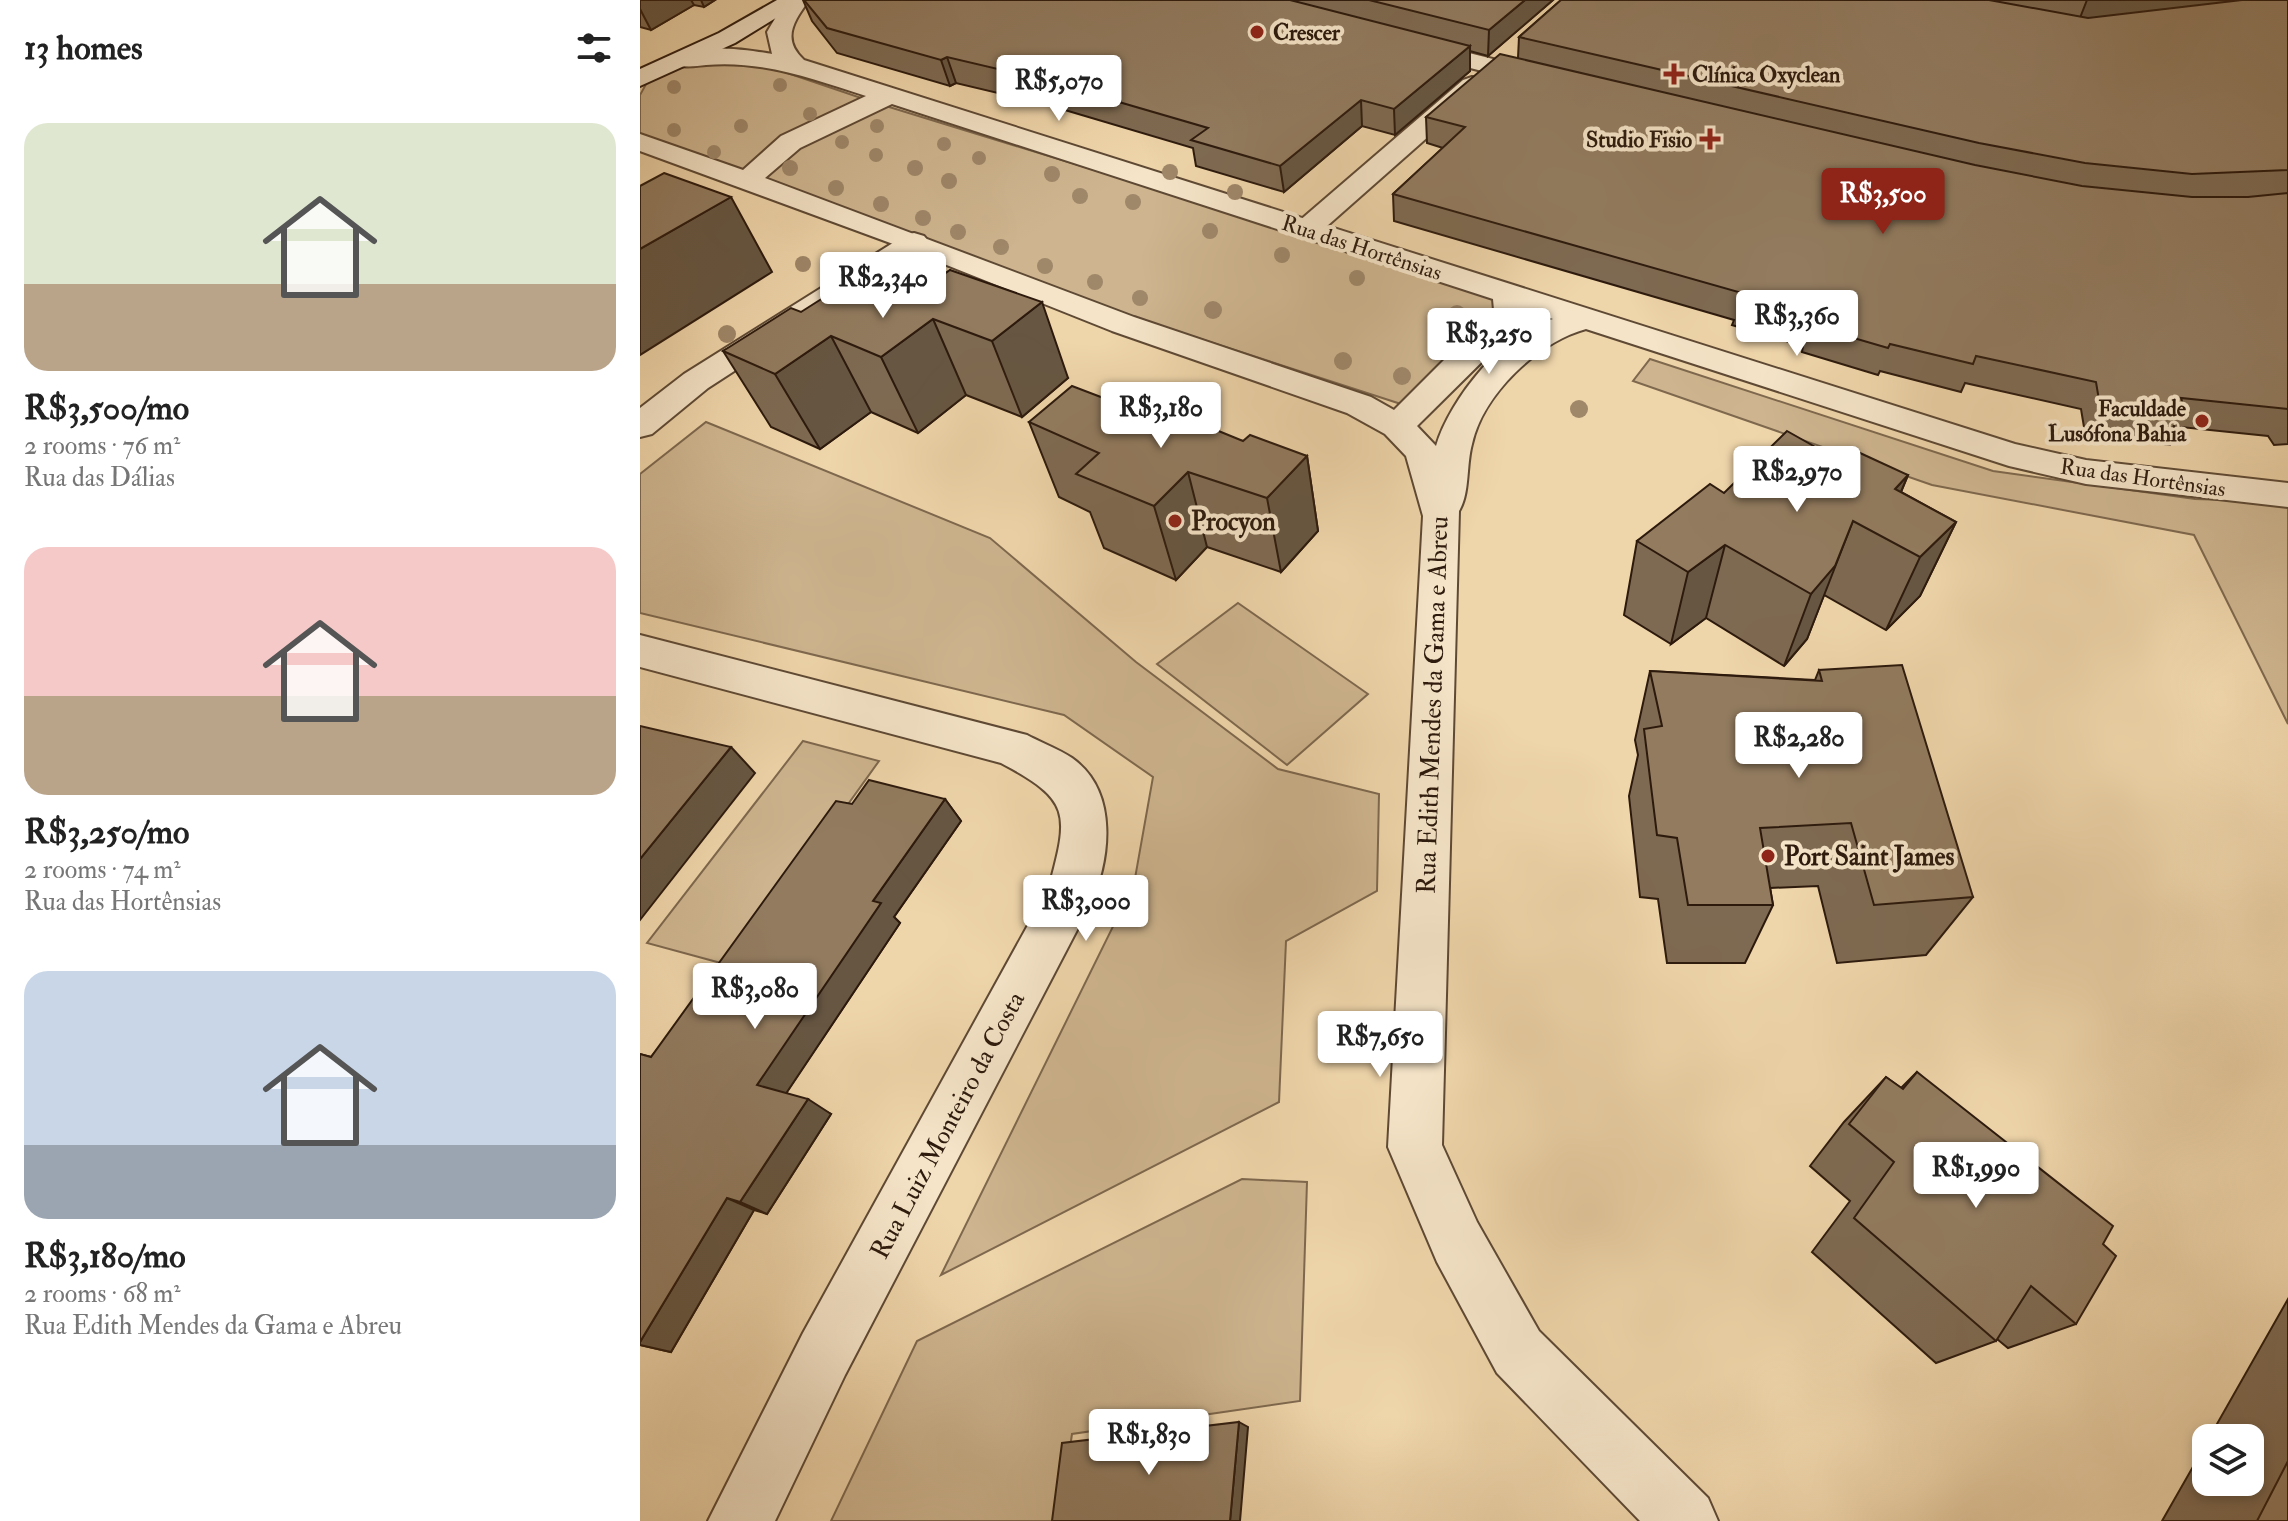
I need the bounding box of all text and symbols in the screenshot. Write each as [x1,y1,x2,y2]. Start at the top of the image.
place label: Crescer [1273,19,1341,47]
marker: Crescer [1248,23,1266,41]
icon: filters [572,26,616,70]
text: 13 homes [24,27,143,70]
pin: R$5,070 [985,55,1133,123]
place label: Clínica Oxyclean [1692,61,1841,90]
marker: Clínica Oxyclean [1663,63,1685,85]
text: R$5,070 [1014,65,1104,97]
place label: Studio Fisio [1586,126,1692,154]
marker: Studio Fisio [1699,128,1721,150]
pin: R$3,500 [1809,168,1957,236]
icon: home [248,175,392,319]
text: R$3,500 [1840,178,1926,210]
street label: Rua das Hortênsias [1278,209,1445,287]
pin: R$2,340 [809,252,957,320]
text: R$2,340 [838,262,928,294]
pin: R$3,360 [1723,290,1871,358]
text: R$3,360 [1754,300,1840,332]
pin: R$3,250 [1415,308,1563,376]
text: R$3,250 [1445,318,1533,350]
pin: R$3,180 [1087,382,1235,450]
text: R$3,500/mo [24,387,189,430]
text: R$3,180 [1119,392,1203,424]
place label: Faculdade Lusófona Bahia [2048,395,2187,448]
marker: Faculdade Lusófona Bahia [2193,412,2211,430]
text: 2 rooms · 76 m² [24,430,180,462]
pin: R$2,970 [1723,446,1871,514]
street label: Rua das Hortênsias [2058,453,2227,503]
text: R$2,970 [1751,456,1843,488]
text: Rua das Dálias [24,462,175,494]
place label: Procyon [1191,506,1276,539]
marker: Procyon [1166,512,1184,530]
street label: Rua Edith Mendes da Gama e Abreu [1410,516,1456,894]
icon: home [248,599,392,743]
pin: R$2,280 [1725,712,1873,780]
text: R$2,280 [1753,722,1845,754]
text: R$3,250/mo [24,811,189,854]
place label: Port Saint James [1784,841,1954,873]
marker: Port Saint James [1759,847,1777,865]
text: 2 rooms · 74 m² [24,854,181,886]
pin: R$3,000 [1012,875,1160,943]
text: R$3,000 [1041,885,1131,917]
text: Rua das Hortênsias [24,886,221,918]
pin: R$3,080 [681,963,829,1031]
text: R$3,080 [711,973,799,1005]
street label: Rua Luiz Monteiro da Costa [864,986,1032,1265]
pin: R$7,650 [1306,1011,1454,1079]
text: R$7,650 [1336,1021,1424,1053]
icon: home [248,1023,392,1167]
pin: R$1,990 [1902,1142,2050,1210]
text: R$1,990 [1932,1152,2020,1184]
text: R$3,180/mo [24,1235,186,1278]
text: 2 rooms · 68 m² [24,1278,181,1310]
text: Rua Edith Mendes da Gama e Abreu [24,1310,402,1342]
pin: R$1,830 [1075,1409,1223,1477]
text: R$1,830 [1107,1419,1191,1451]
map controls [2192,1424,2264,1496]
button: layers [2192,1424,2264,1496]

